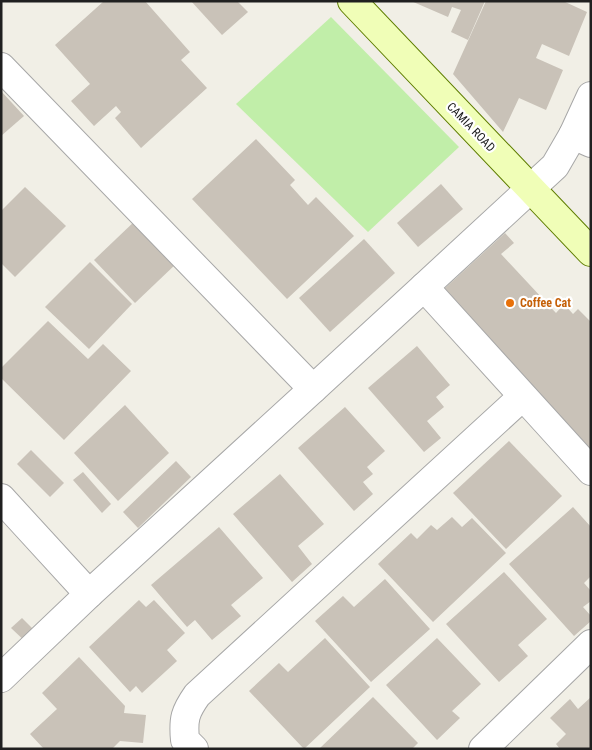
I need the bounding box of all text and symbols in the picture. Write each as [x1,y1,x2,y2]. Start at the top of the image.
street label: CAMIA ROAD [444,100,498,155]
place label: Coffee Cat [520,296,571,310]
marker: Coffee Cat [504,297,516,309]

